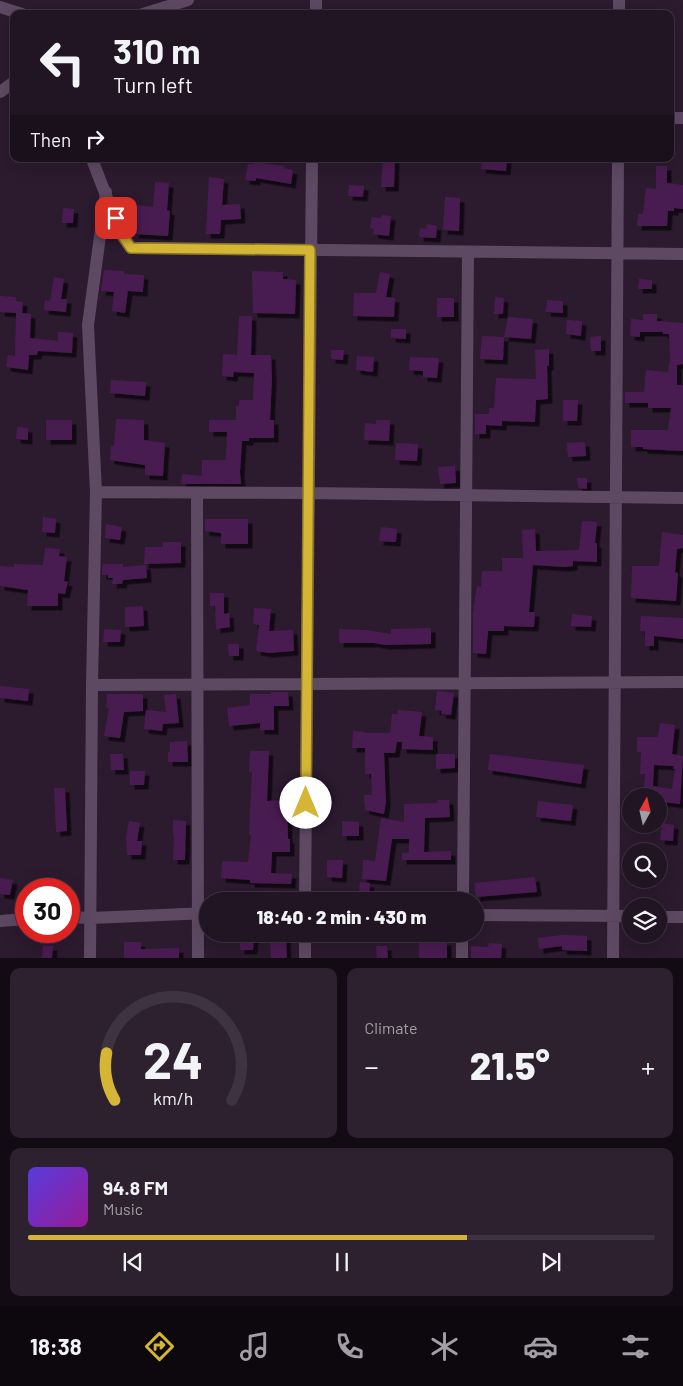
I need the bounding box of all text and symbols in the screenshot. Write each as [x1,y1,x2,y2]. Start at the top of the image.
text: 310 m [113,29,200,71]
icon: left [30,30,95,95]
text: Turn left [113,71,193,97]
icon: right [81,125,109,153]
text: Then [30,128,71,151]
pin [95,197,137,239]
icon: arrive [102,204,130,232]
position arrow [279,776,331,828]
north arrow [622,788,668,832]
map controls [622,788,667,943]
button: search [622,843,667,888]
speed limit sign: 30 [15,878,80,943]
button: layers [622,898,667,943]
text: 18:40 · 2 min · 430 m [256,905,427,928]
text: Climate [365,1018,417,1037]
text: 24 [143,1027,204,1089]
text: 21.5° [470,1042,550,1088]
text: − [365,1049,379,1083]
text: + [641,1049,655,1083]
text: km/h [153,1087,193,1109]
text: 94.8 FM [103,1176,168,1199]
text: Music [103,1199,143,1218]
icon: previous [119,1248,147,1276]
icon: pause [328,1248,356,1276]
icon: next [537,1248,565,1276]
icon: directions [142,1329,177,1364]
icon: music [237,1329,272,1364]
icon: phone [332,1329,367,1364]
icon: climate [427,1329,462,1364]
icon: car [523,1329,558,1364]
icon: filters [618,1329,653,1364]
text: 18:38 [30,1333,82,1359]

